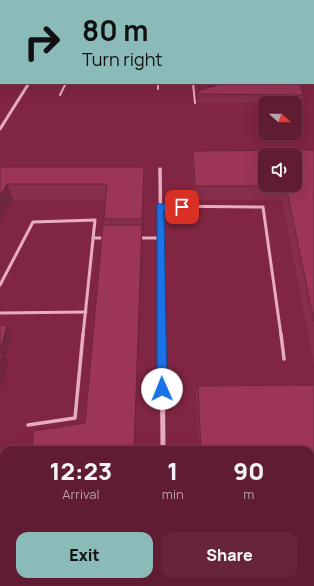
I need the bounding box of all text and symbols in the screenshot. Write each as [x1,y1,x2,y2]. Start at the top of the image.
text: 80 m [82,11,148,49]
icon: right [16,16,68,68]
text: Turn right [82,47,163,71]
north arrow [258,96,302,140]
map controls [258,96,302,192]
button: sound [258,148,302,192]
pin [165,190,199,224]
icon: arrive [171,196,193,218]
position arrow [141,368,183,410]
text: 12:23 [50,454,112,487]
text: 1 [167,454,178,487]
text: 90 [233,454,264,487]
text: Arrival [62,485,99,503]
text: min [162,485,184,503]
text: m [243,485,254,503]
button: Exit [16,532,153,578]
button: Share [161,532,298,578]

